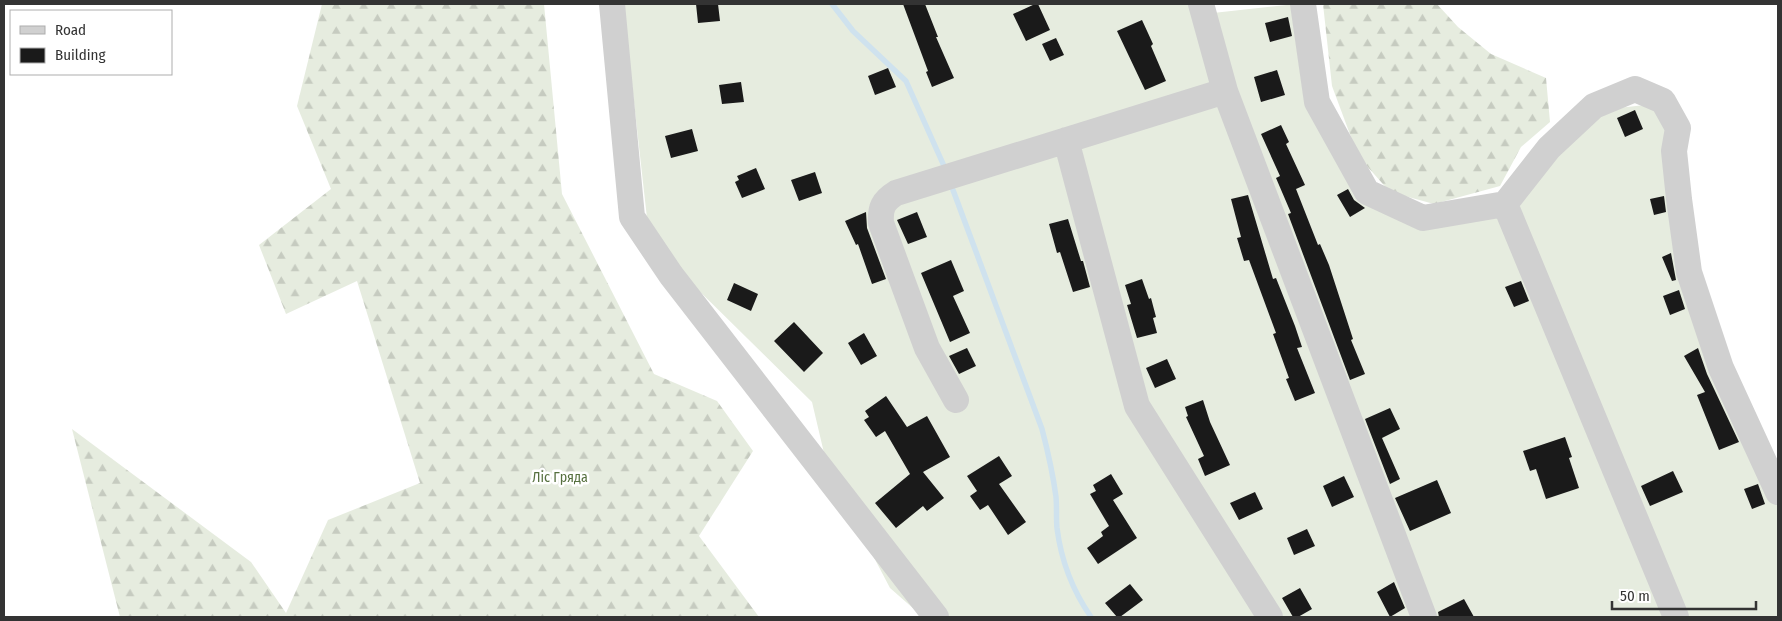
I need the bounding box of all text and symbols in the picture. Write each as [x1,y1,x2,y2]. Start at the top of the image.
legend [10,10,172,75]
text: Road [55,21,86,39]
text: Building [55,46,106,64]
park label: Ліс Гряда [532,469,588,486]
scale bar [1612,578,1756,610]
text: 50 m [1620,587,1650,605]

